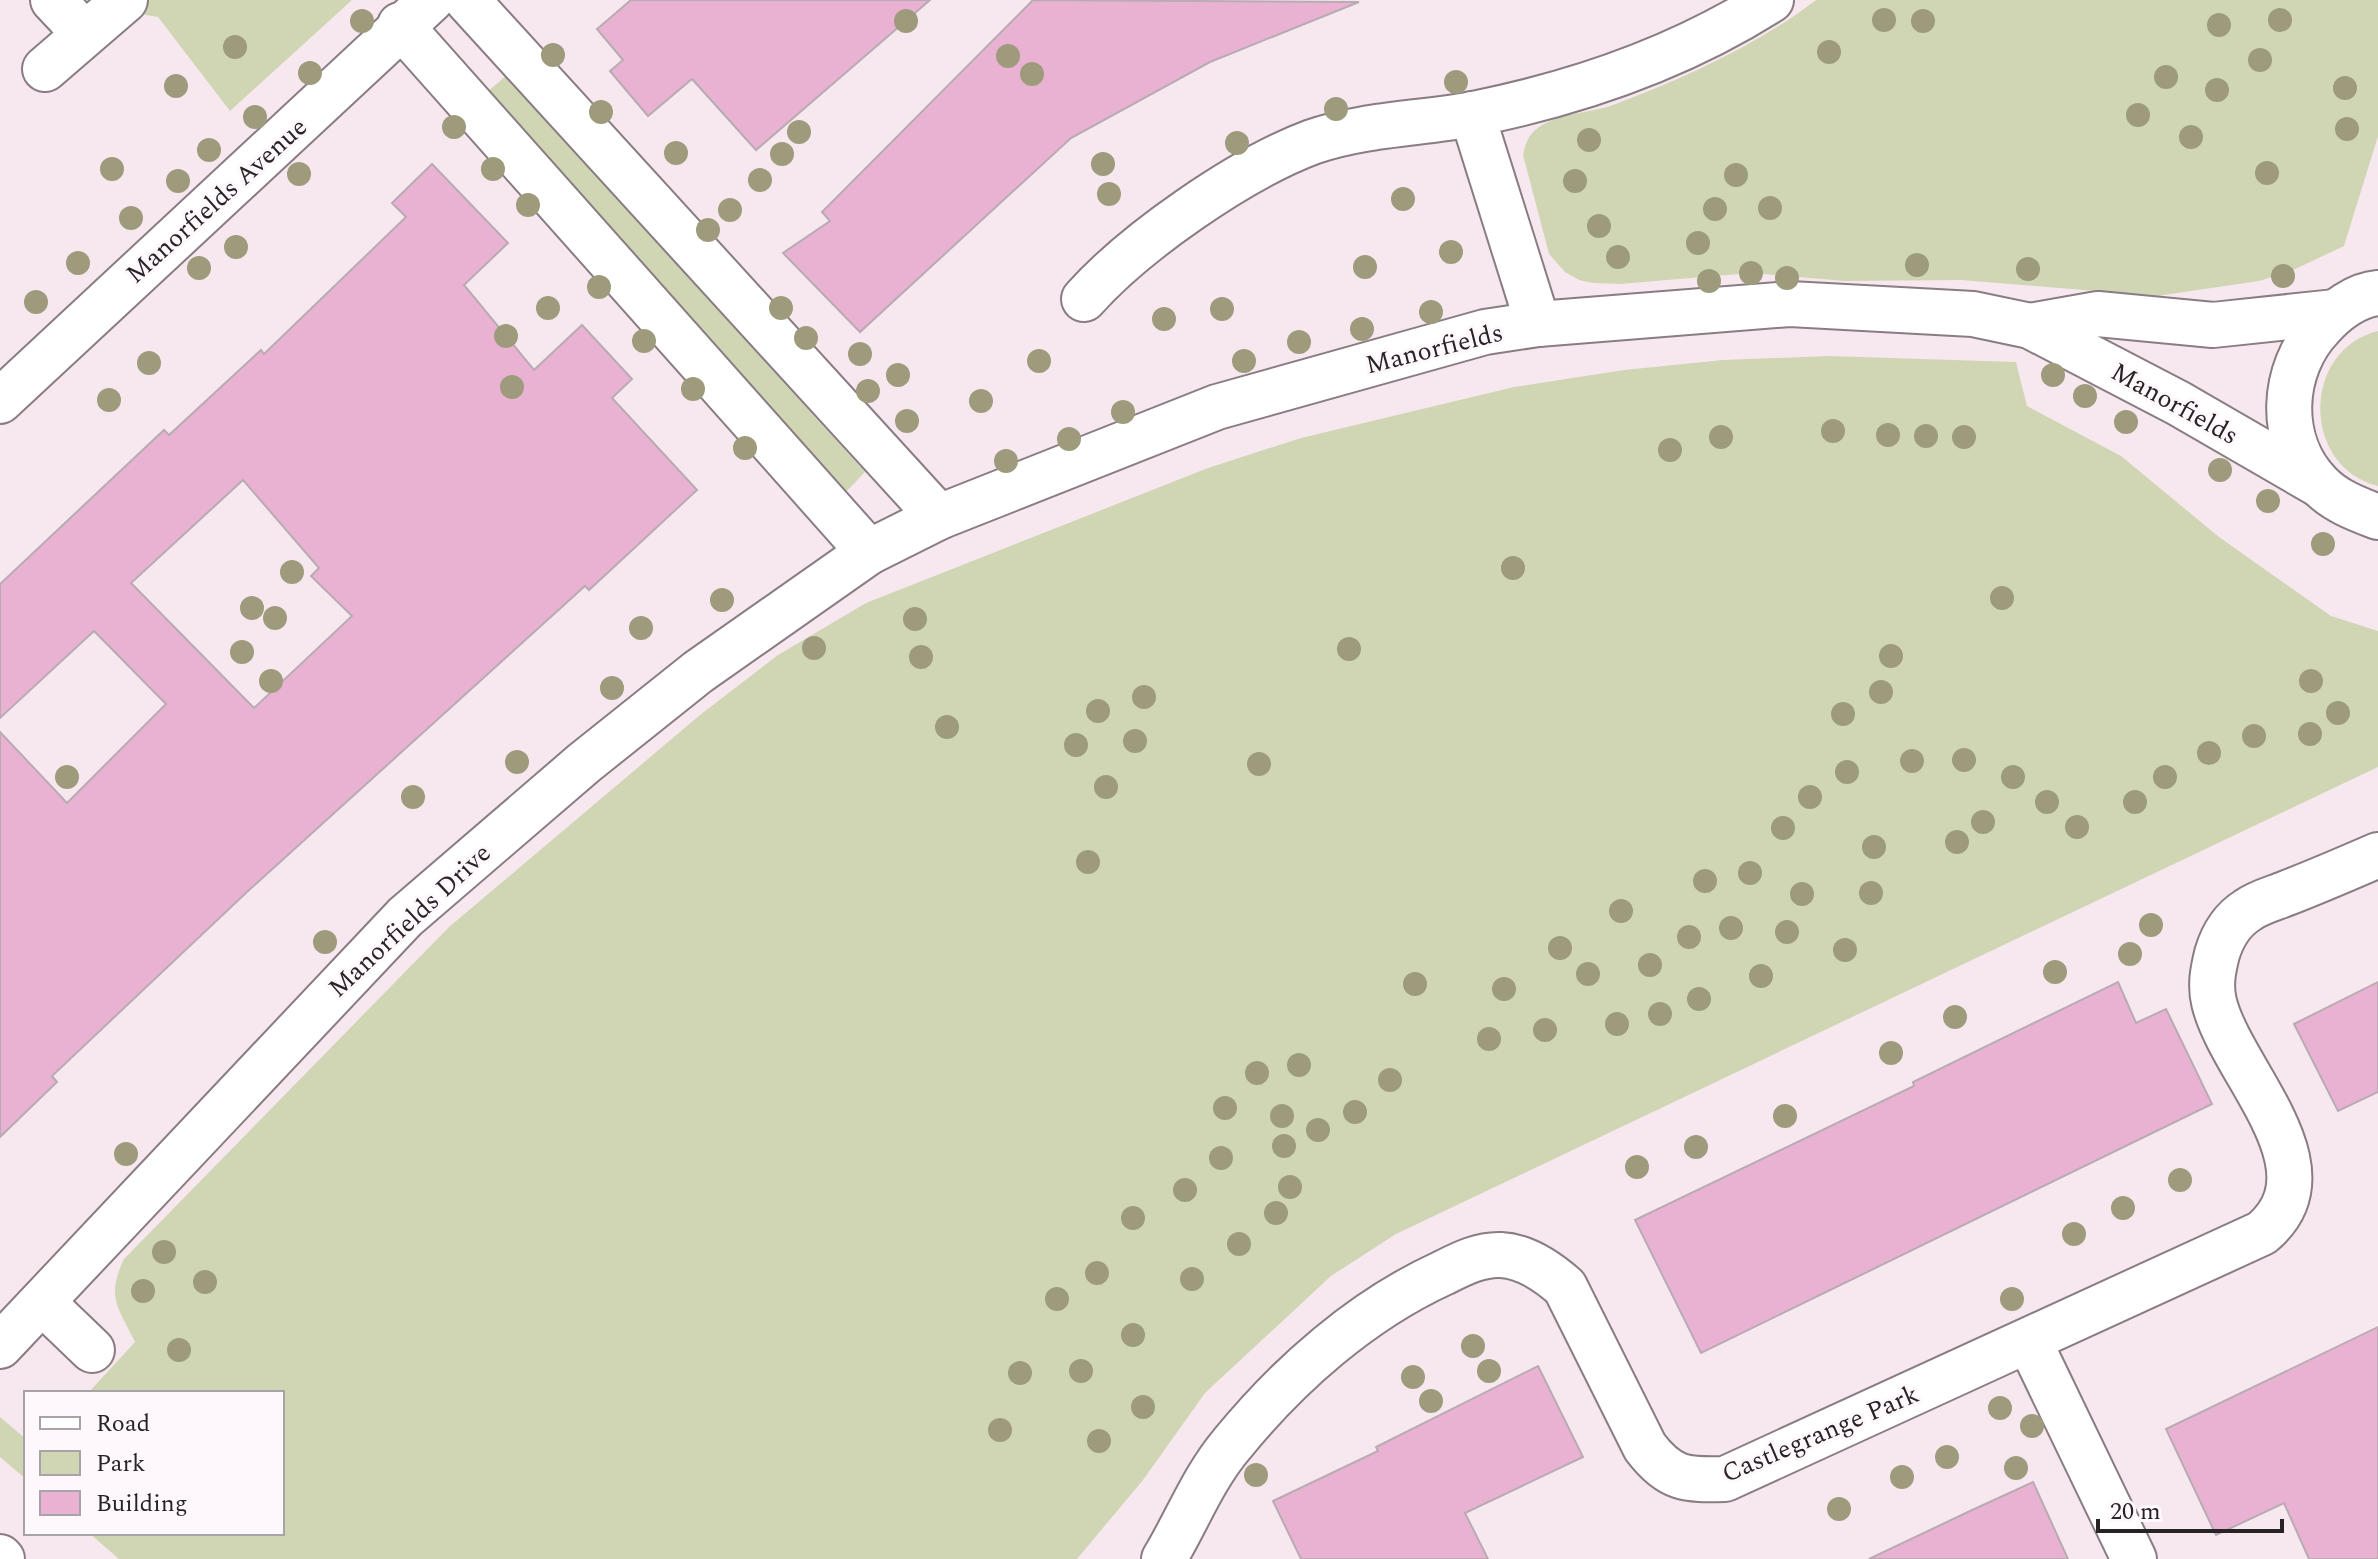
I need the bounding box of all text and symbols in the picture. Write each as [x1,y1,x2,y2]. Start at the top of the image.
street label: Manorfields Avenue [117,108,317,293]
street label: Manorfields [1361,313,1507,385]
street label: Manorfields [2103,352,2246,455]
street label: Manorfields Drive [319,834,500,1007]
street label: Castlegrange Park [1716,1374,1925,1494]
legend [24,1391,284,1535]
text: Road [96,1406,150,1442]
text: Park [96,1446,146,1482]
scale bar [2098,1483,2282,1533]
text: Building [96,1486,188,1522]
text: 20 m [2110,1494,2161,1530]

